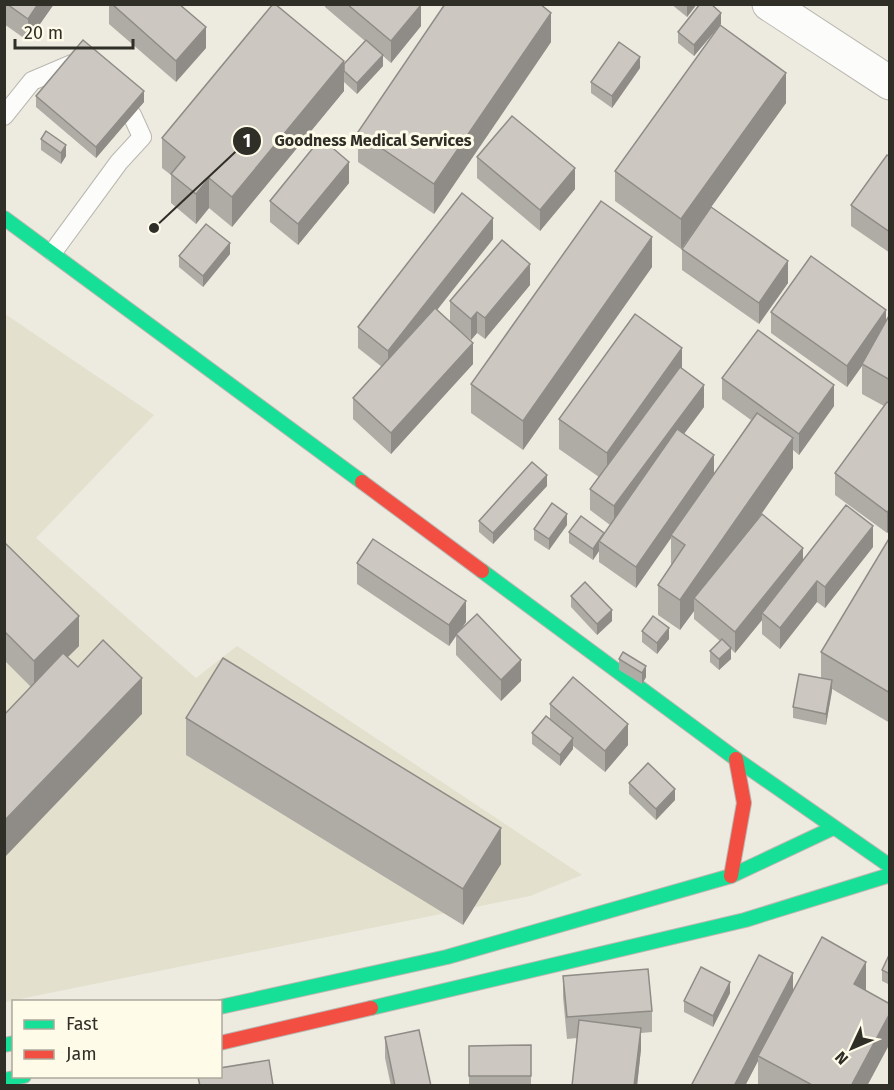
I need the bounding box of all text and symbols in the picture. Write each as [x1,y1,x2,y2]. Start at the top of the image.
scale bar [15,12,134,50]
text: 20 m [24,22,63,44]
callout: Goodness Medical Services [232,124,483,158]
text: 1 [243,130,251,152]
text: Goodness Medical Services [274,131,472,150]
legend [12,1000,222,1078]
text: Fast [66,1013,99,1035]
north arrow [822,1018,882,1078]
text: Jam [66,1043,97,1065]
text: N [831,1048,852,1068]

